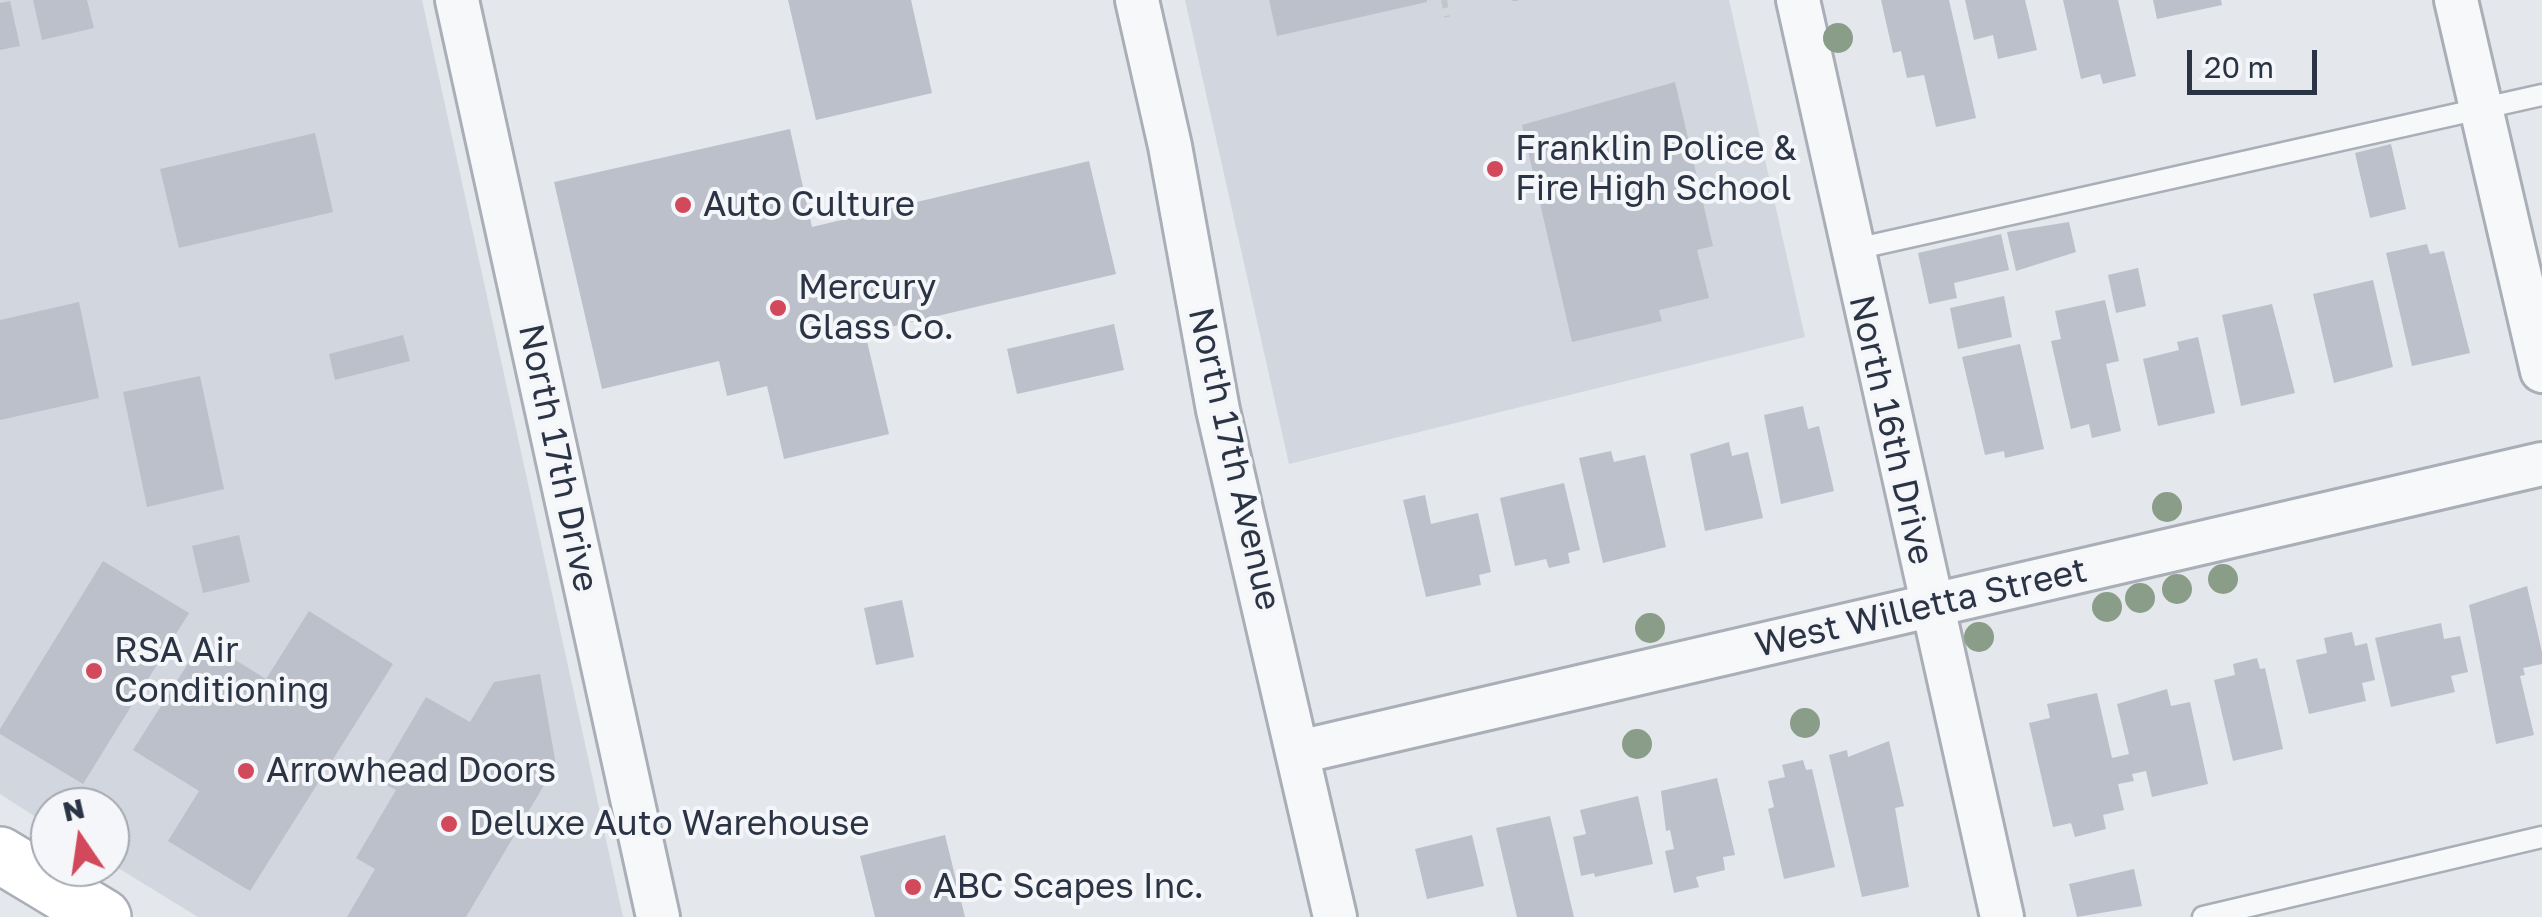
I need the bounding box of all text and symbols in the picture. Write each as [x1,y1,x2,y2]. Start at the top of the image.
scale bar [2192,30,2322,92]
text: 20 m [2204,49,2274,85]
place label: Franklin Police & Fire High School [1515,128,1797,210]
marker: Franklin Police & Fire High School [1484,158,1506,180]
place label: Auto Culture [703,184,915,226]
marker: Auto Culture [672,194,694,216]
place label: Mercury Glass Co. [798,267,954,349]
street label: North 16th Drive [1840,291,1942,569]
marker: Mercury Glass Co. [767,297,789,319]
street label: North 17th Avenue [1179,303,1289,615]
street label: North 17th Drive [509,320,607,596]
street label: West Willetta Street [1751,549,2091,667]
place label: RSA Air Conditioning [114,630,330,712]
marker: RSA Air Conditioning [83,660,105,682]
place label: Arrowhead Doors [266,750,556,792]
marker: Arrowhead Doors [235,760,257,782]
north arrow [30,787,130,887]
text: N [60,791,88,828]
place label: Deluxe Auto Warehouse [469,803,870,845]
marker: Deluxe Auto Warehouse [438,813,460,835]
place label: ABC Scapes Inc. [933,866,1204,908]
marker: ABC Scapes Inc. [902,876,924,898]

